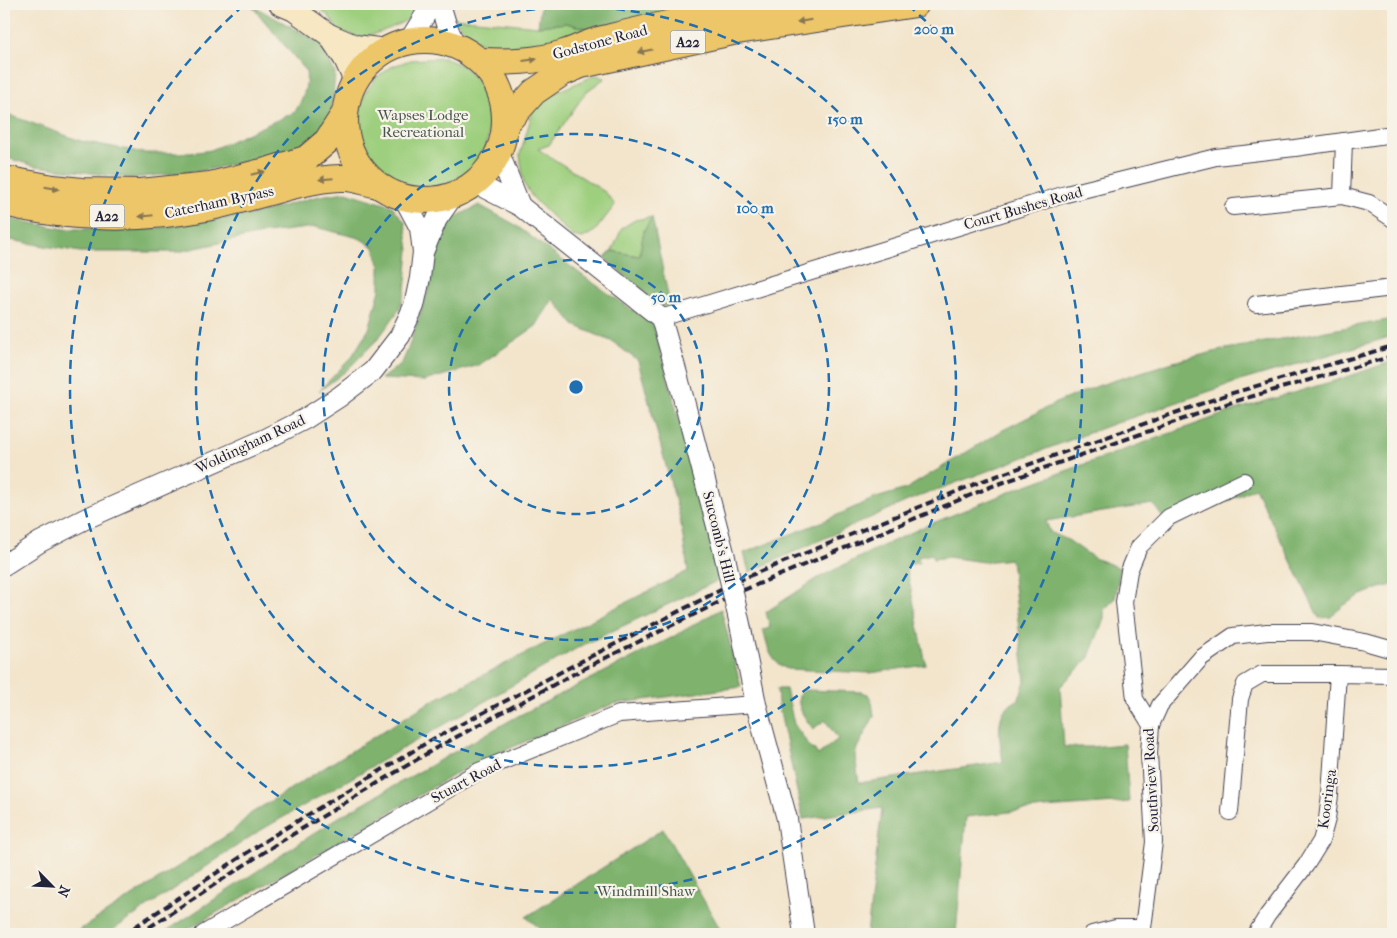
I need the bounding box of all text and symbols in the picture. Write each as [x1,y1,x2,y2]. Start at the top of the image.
one-way arrow [796,17,812,25]
street label: Godstone Road [551,20,650,63]
text: 200 m [914,20,954,38]
road number: A22 [670,31,706,54]
one-way arrow [636,48,652,56]
one-way arrow [522,56,538,64]
park label: Wapses Lodge Recreational [377,106,469,141]
text: 150 m [827,110,863,128]
one-way arrow [250,169,265,177]
one-way arrow [318,176,334,184]
street label: Caterham Bypass [163,182,276,222]
street label: Court Bushes Road [962,182,1085,234]
one-way arrow [44,184,60,192]
text: 100 m [736,199,774,217]
road number: A22 [90,205,124,228]
one-way arrow [137,212,153,220]
text: 50 m [651,288,682,306]
centre of rings [567,378,585,396]
street label: Woldingham Road [191,410,308,478]
street label: Succomb's Hill [699,489,739,585]
street label: Southview Road [1139,727,1163,832]
street label: Stuart Road [428,755,505,807]
street label: Kooringa [1314,767,1340,830]
north arrow [28,860,78,910]
park label: Windmill Shaw [596,882,696,900]
text: N [53,883,73,900]

